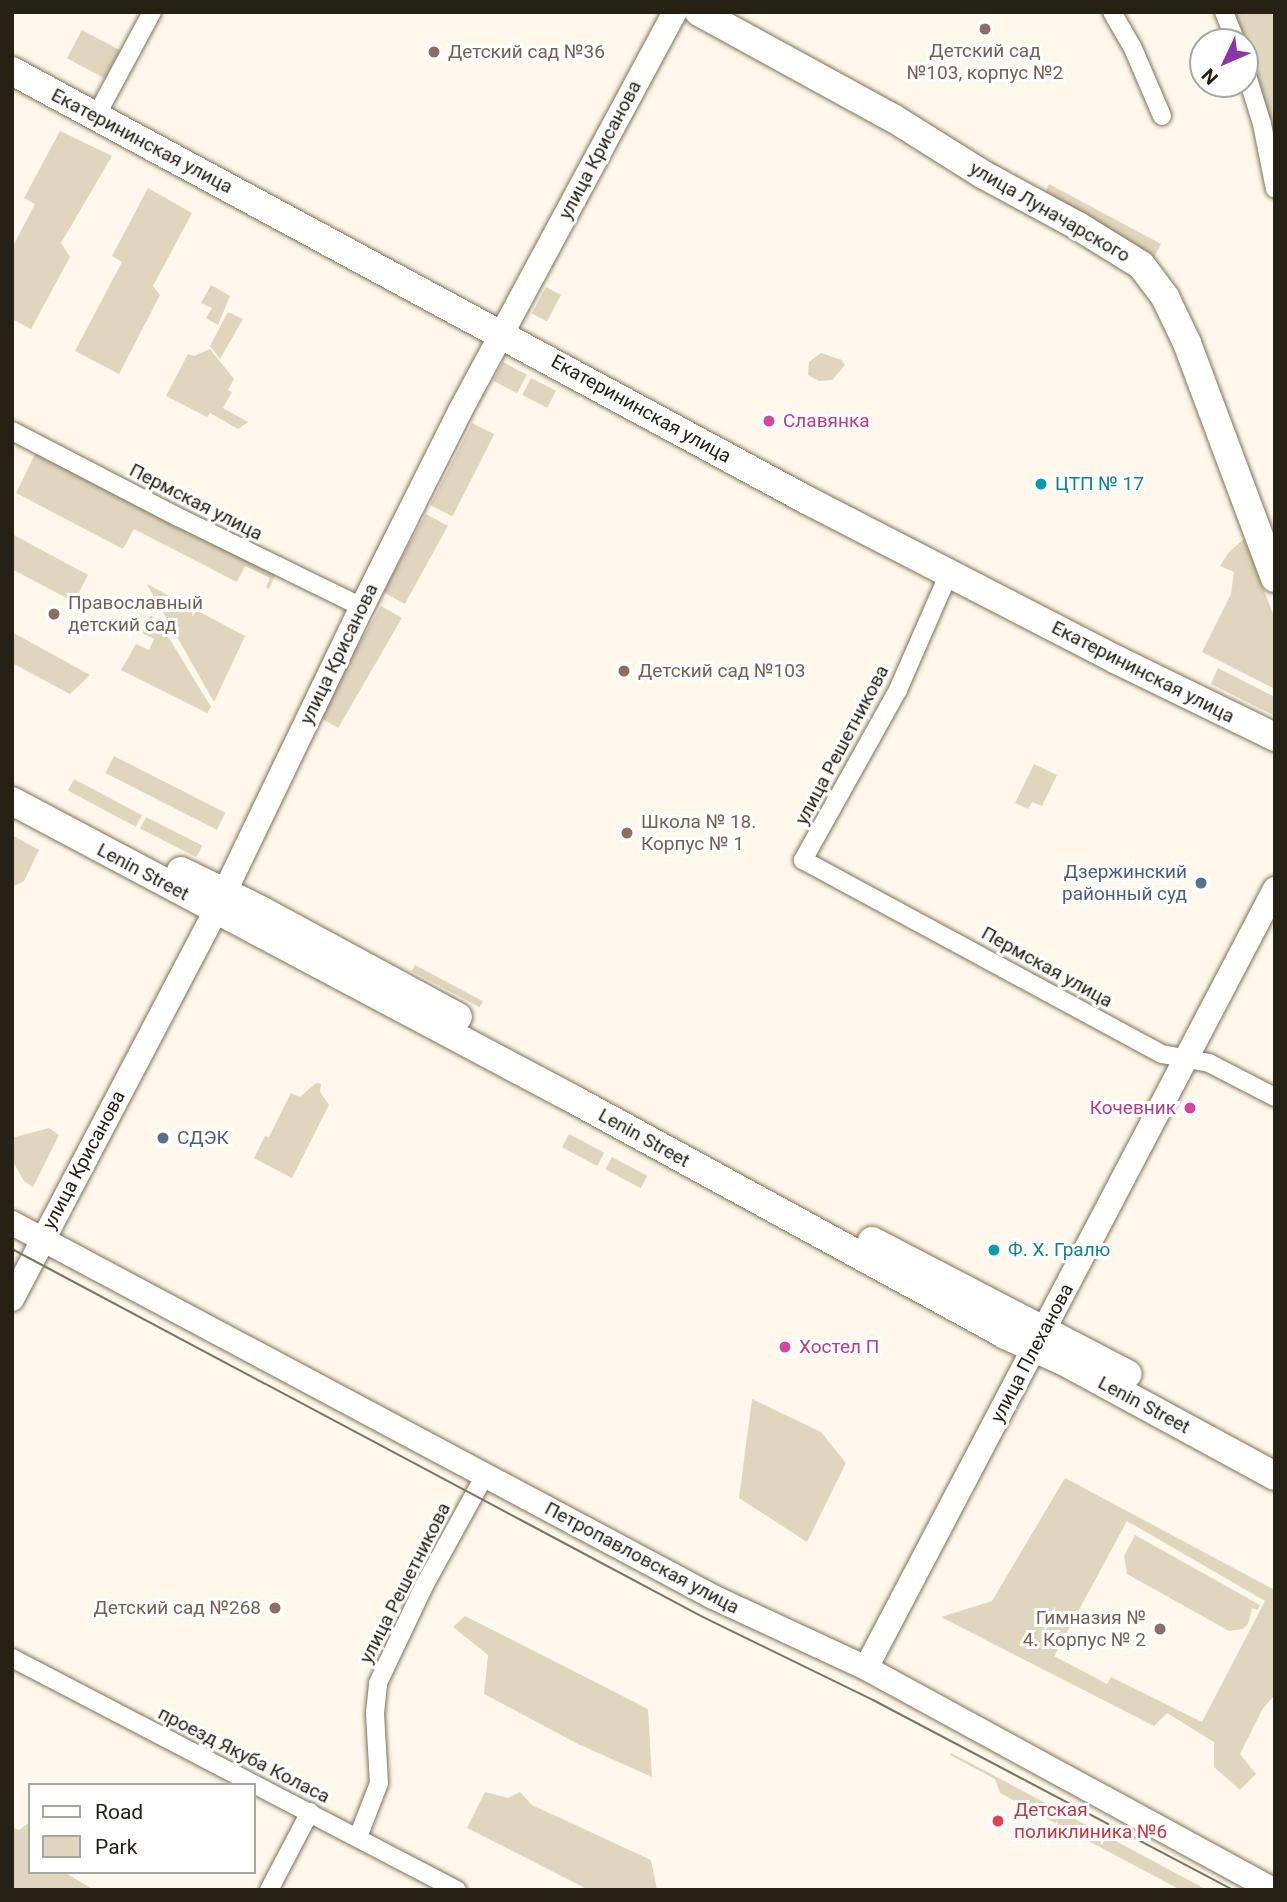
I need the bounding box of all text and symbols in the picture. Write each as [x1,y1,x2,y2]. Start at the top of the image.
marker: Детский сад №103, корпус №2 [977,21,993,37]
north arrow [1189,28,1259,98]
place label: Детский сад №103, корпус №2 [907,40,1063,84]
place label: Детский сад №36 [448,41,605,63]
marker: Детский сад №36 [426,44,442,60]
text: N [1197,64,1223,89]
street label: улица Крисанова [554,77,646,223]
street label: Екатерининская улица [47,83,237,199]
street label: улица Луначарского [966,157,1134,267]
street label: Екатерининская улица [547,350,735,468]
place label: Славянка [783,410,870,432]
marker: Славянка [761,413,777,429]
street label: Пермская улица [126,459,266,545]
place label: ЦТП № 17 [1055,473,1144,495]
marker: ЦТП № 17 [1033,476,1049,492]
street label: улица Крисанова [295,580,383,728]
place label: Православный детский сад [68,592,203,636]
marker: Православный детский сад [46,606,62,622]
street label: Екатерининская улица [1048,616,1238,728]
place label: Детский сад №103 [638,660,806,682]
street label: улица Решетникова [790,661,894,829]
marker: Детский сад №103 [616,663,632,679]
place label: Школа № 18. Корпус № 1 [641,811,756,855]
marker: Школа № 18. Корпус № 1 [619,825,635,841]
street label: Lenin Street [93,838,193,906]
place label: Дзержинский районный суд [1062,861,1187,905]
marker: Дзержинский районный суд [1193,875,1209,891]
street label: Пермская улица [978,922,1116,1012]
street label: улица Крисанова [38,1087,130,1233]
place label: Кочевник [1090,1097,1176,1119]
marker: Кочевник [1182,1100,1198,1116]
street label: Lenin Street [594,1104,694,1172]
place label: СДЭК [177,1127,229,1149]
marker: СДЭК [155,1130,171,1146]
place label: Ф. Х. Гралю [1008,1239,1110,1261]
marker: Ф. Х. Гралю [986,1242,1002,1258]
street label: улица Плеханова [986,1280,1078,1426]
place label: Хостел П [799,1336,879,1358]
marker: Хостел П [777,1339,793,1355]
street label: Lenin Street [1094,1371,1194,1439]
street label: Петропавловская улица [541,1497,743,1619]
street label: улица Решетникова [355,1499,455,1667]
place label: Детский сад №268 [93,1597,261,1619]
marker: Детский сад №268 [267,1600,283,1616]
place label: Гимназия № 4. Корпус № 2 [1023,1607,1146,1651]
marker: Гимназия № 4. Корпус № 2 [1152,1621,1168,1637]
street label: проезд Якуба Коласа [154,1702,334,1808]
legend [28,1783,256,1874]
place label: Детская поликлиника №6 [1014,1799,1167,1843]
text: Road [95,1800,143,1824]
marker: Детская поликлиника №6 [988,1811,1008,1831]
text: Park [95,1835,137,1859]

